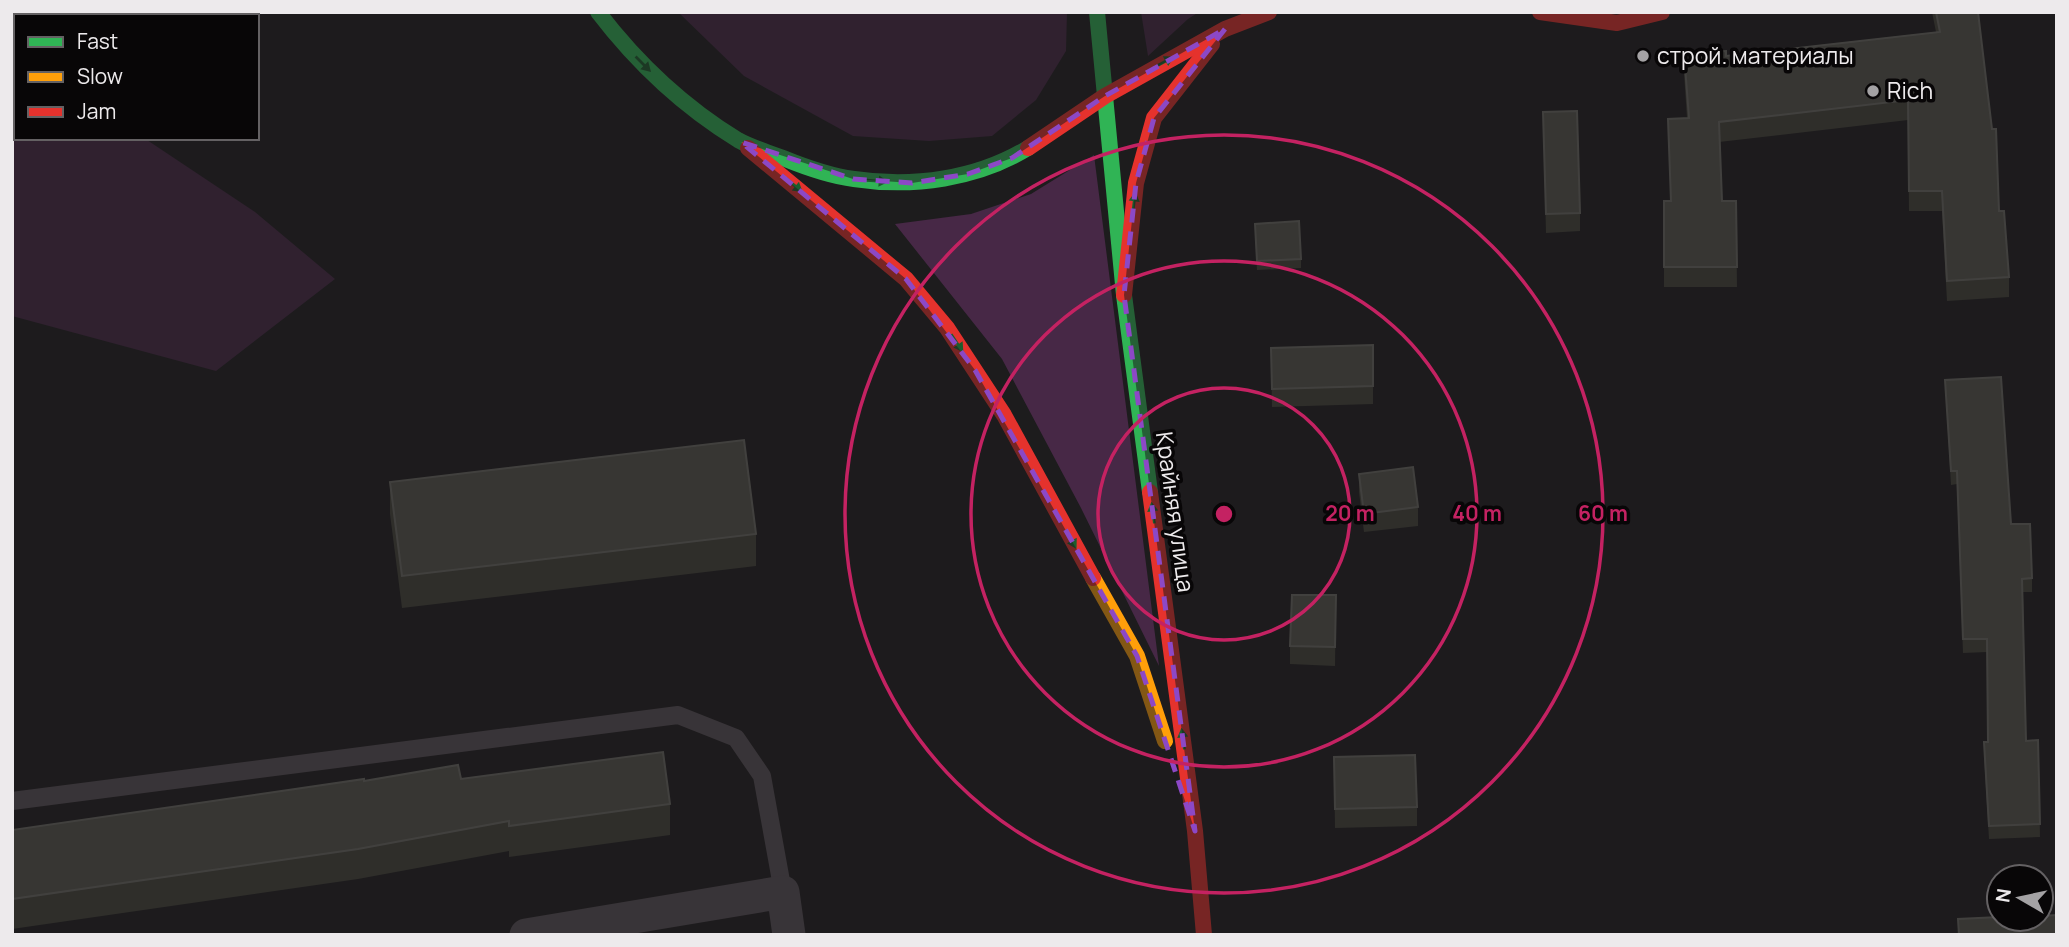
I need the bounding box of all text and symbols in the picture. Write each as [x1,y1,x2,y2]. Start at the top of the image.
legend [14,14,259,140]
text: Fast [77,27,118,55]
place label: строй. материалы [1657,39,1854,71]
marker: строй. материалы [1635,48,1651,64]
one-way arrow [634,55,650,72]
one-way arrow [1155,57,1175,69]
text: Slow [77,62,123,90]
place label: Rich [1887,74,1933,106]
marker: Rich [1865,83,1881,99]
text: Jam [77,97,116,125]
one-way arrow [866,175,888,186]
one-way arrow [784,178,802,193]
one-way arrow [1129,191,1140,213]
one-way arrow [950,333,963,352]
street label: Крайняя улица [1149,430,1203,594]
text: 20 m [1325,499,1375,527]
text: 40 m [1452,499,1502,527]
text: 60 m [1578,499,1628,527]
one-way arrow [1147,502,1158,524]
centre of rings [1212,502,1236,526]
one-way arrow [1065,529,1077,549]
one-way arrow [1177,727,1188,749]
north arrow [1985,863,2055,933]
text: N [1989,887,2017,904]

